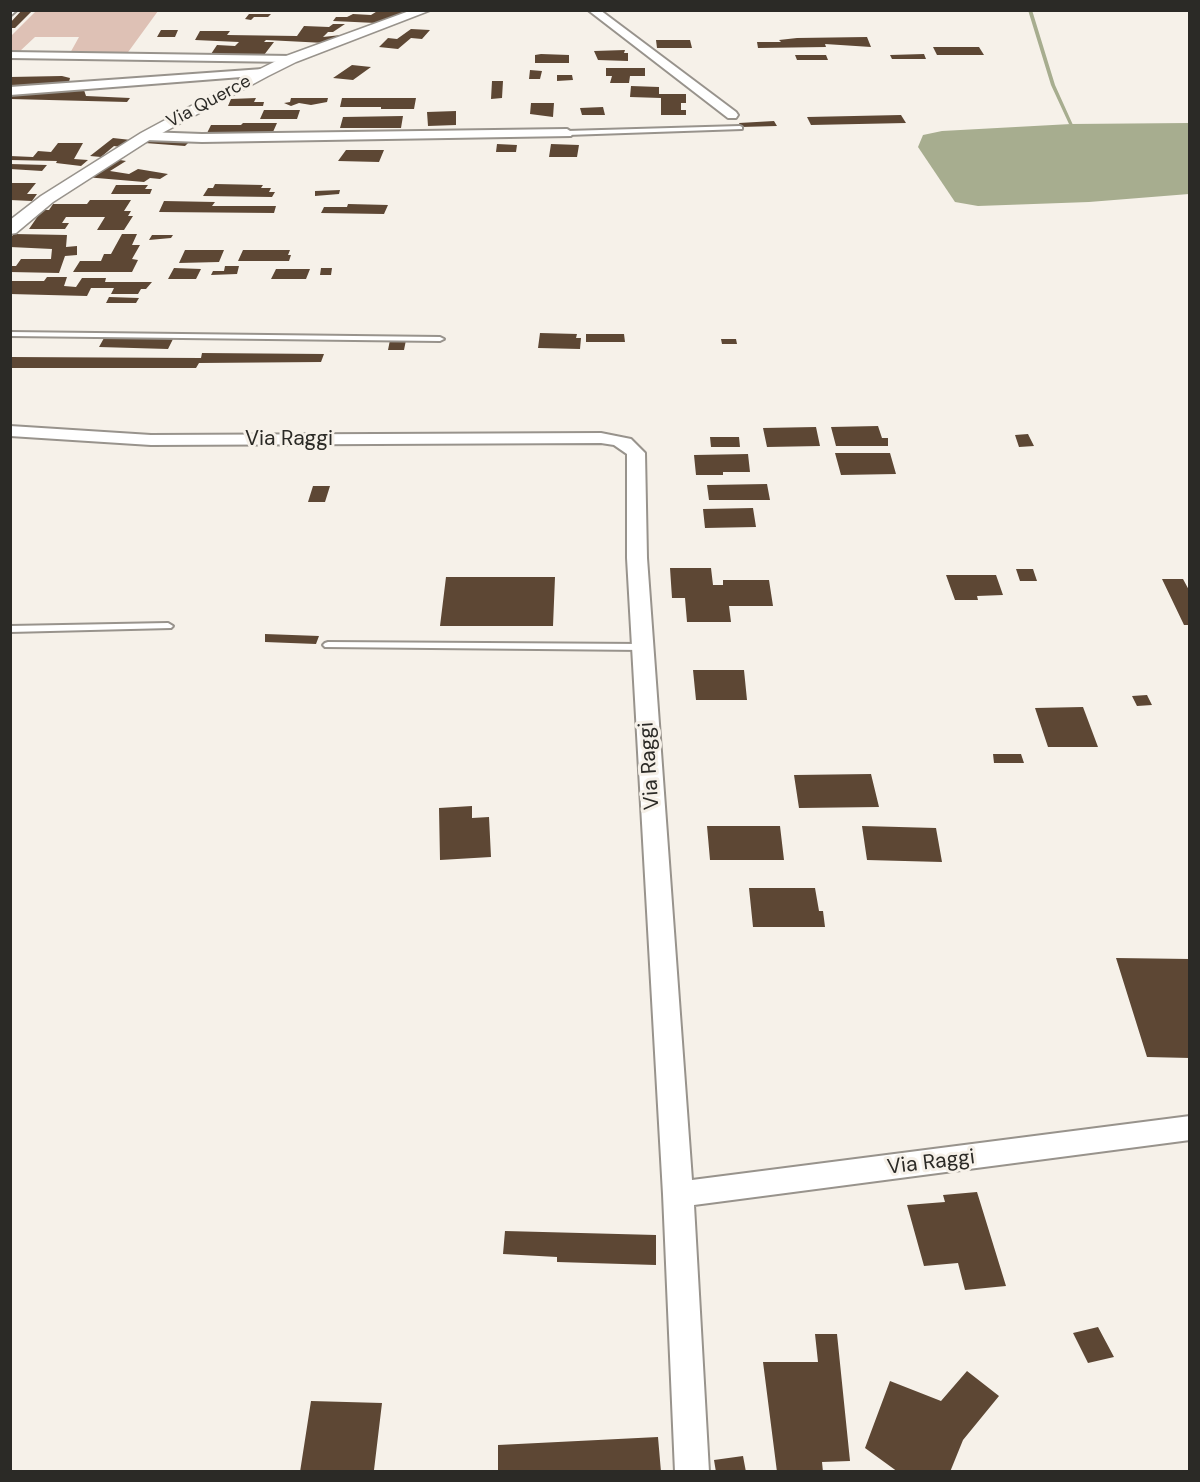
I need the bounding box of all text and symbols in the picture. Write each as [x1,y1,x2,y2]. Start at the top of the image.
street label: Via Querce [163,71,255,133]
street label: Via Raggi [245,426,333,452]
street label: Via Raggi [634,721,666,811]
street label: Via Raggi [886,1145,976,1181]

